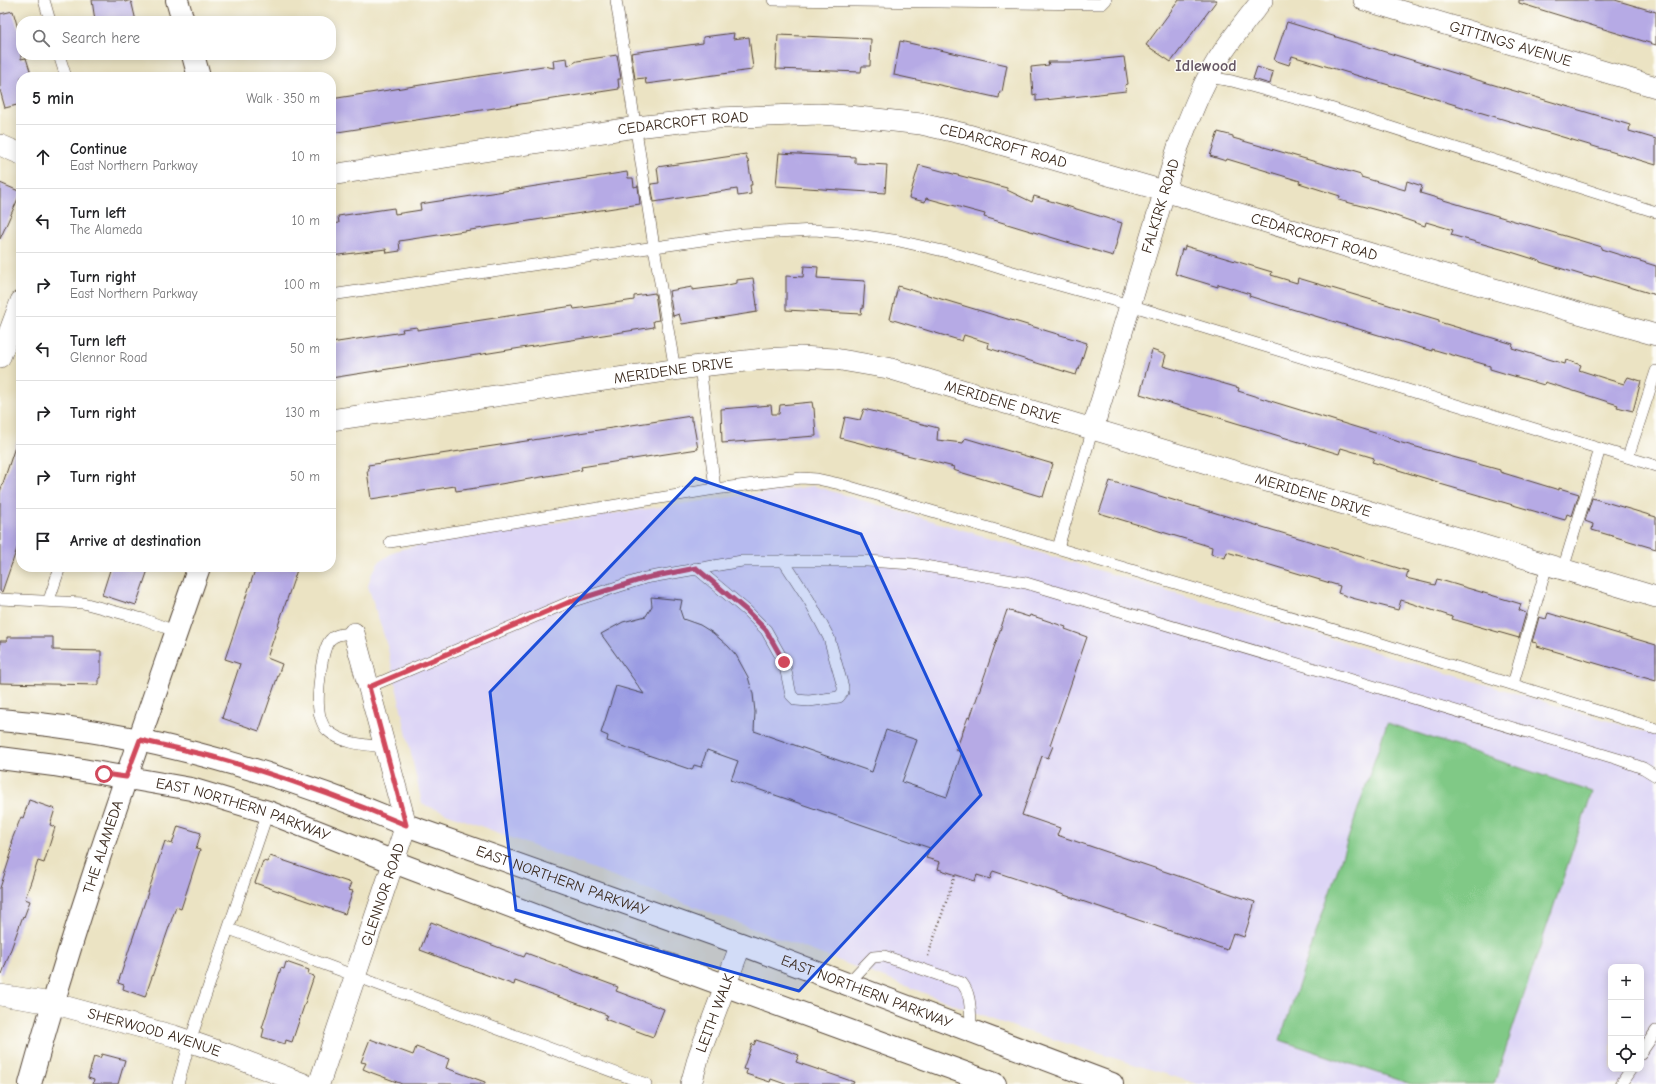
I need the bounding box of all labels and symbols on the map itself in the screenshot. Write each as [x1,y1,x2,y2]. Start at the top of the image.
street label: GITTINGS AVENUE [1447,17,1574,70]
district label: Idlewood [1175,57,1237,75]
street label: CEDARCROFT ROAD [616,108,749,139]
street label: CEDARCROFT ROAD [938,120,1069,172]
street label: FALKIRK ROAD [1137,156,1183,256]
street label: CEDARCROFT ROAD [1249,209,1380,264]
street label: MERIDENE DRIVE [613,353,734,388]
street label: MERIDENE DRIVE [943,376,1063,428]
street label: MERIDENE DRIVE [1253,469,1374,521]
route end [775,653,793,671]
route start [95,765,113,783]
street label: EAST NORTHERN PARKWAY [155,774,333,845]
street label: THE ALAMEDA [79,798,127,896]
street label: GLENNOR ROAD [357,841,408,948]
street label: EAST NORTHERN PARKWAY [474,842,651,919]
street label: EAST NORTHERN PARKWAY [778,951,955,1032]
street label: LEITH WALK [692,970,738,1055]
street label: SHERWOOD AVENUE [86,1004,223,1060]

